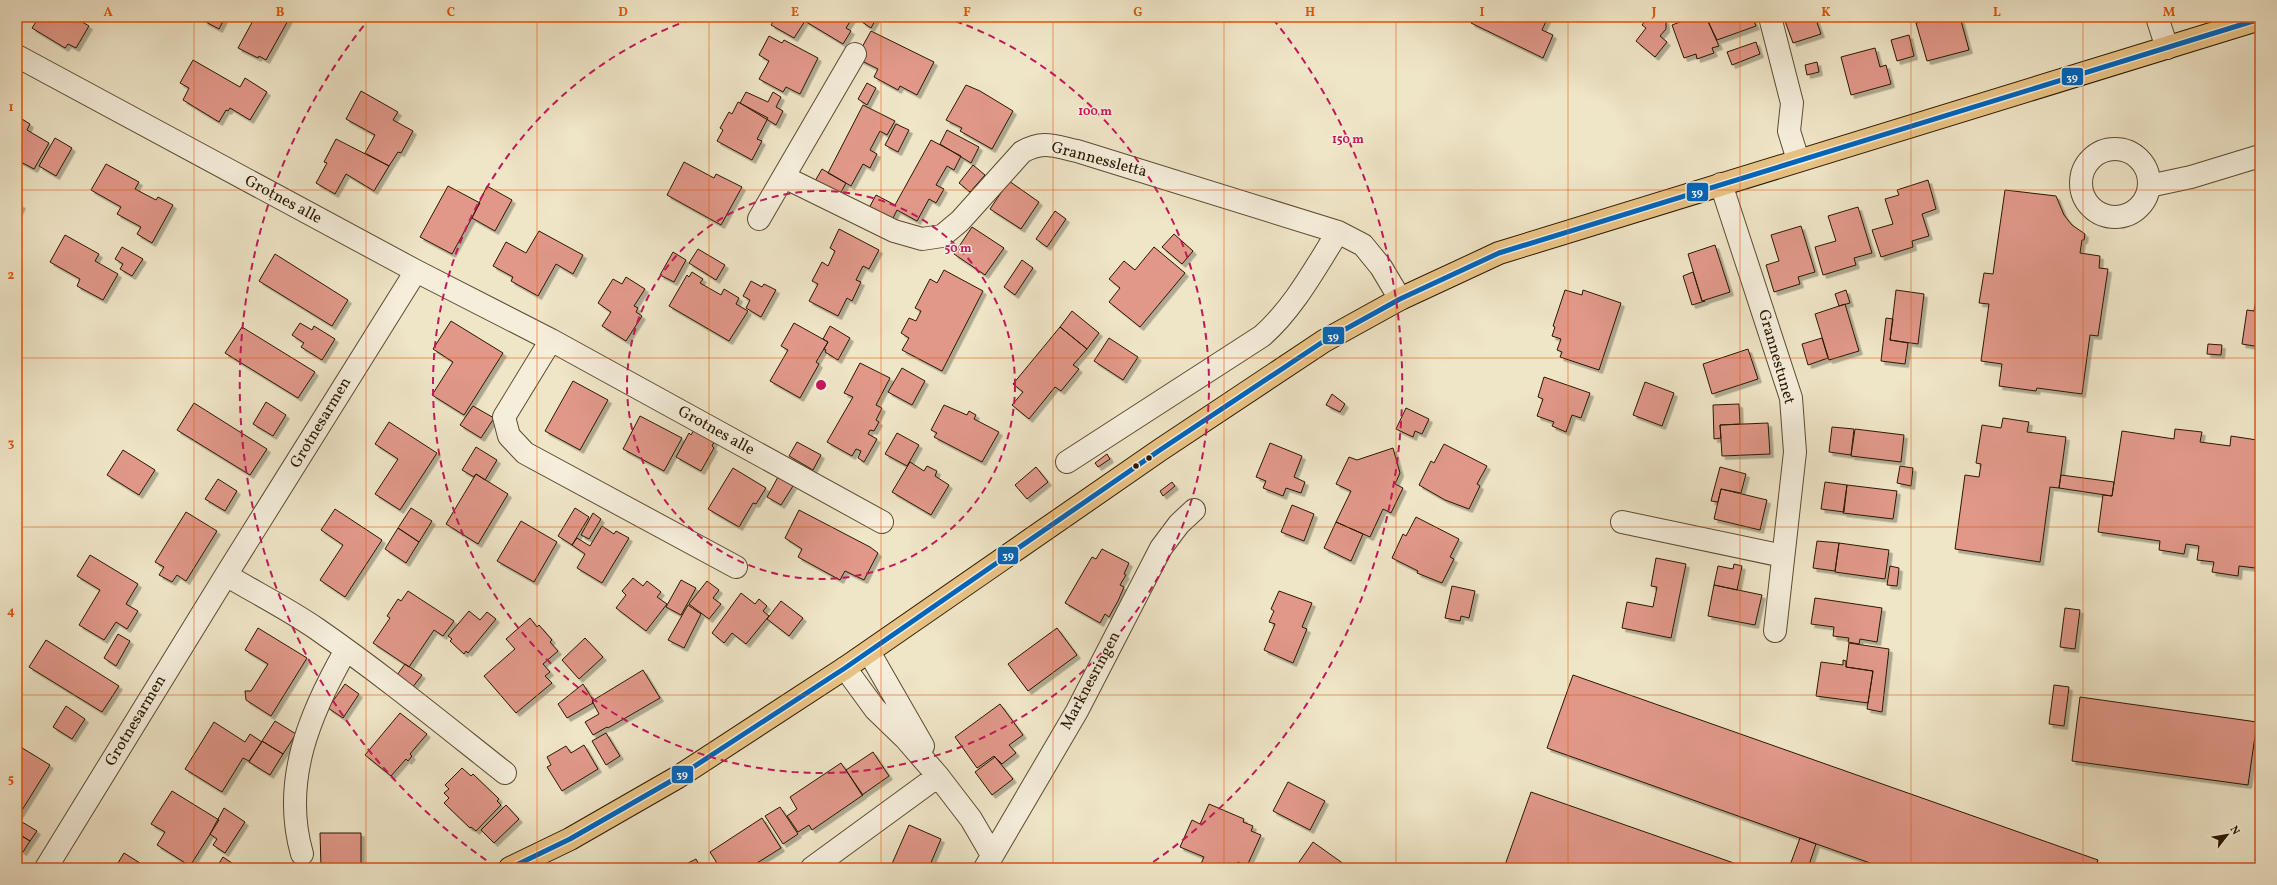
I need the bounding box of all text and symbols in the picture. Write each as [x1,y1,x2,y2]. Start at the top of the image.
text: A [103,4,113,22]
text: B [276,4,285,22]
text: C [447,4,455,22]
text: D [618,4,628,22]
text: E [791,4,799,22]
text: F [963,4,971,22]
text: G [1133,4,1143,22]
text: H [1305,4,1315,22]
text: I [1480,4,1485,22]
text: J [1651,4,1657,22]
text: K [1821,4,1831,22]
text: L [1993,4,2001,22]
text: M [2163,4,2176,22]
line badge: 39 [2061,67,2084,86]
text: 39 [2066,71,2078,86]
text: 1 [8,99,14,117]
text: 100 m [1078,104,1112,120]
text: 150 m [1332,132,1364,148]
street label: Grannessletta [1049,137,1149,183]
street label: Grotnes alle [240,170,326,230]
line badge: 39 [1686,182,1709,202]
text: 39 [1691,186,1703,201]
text: 50 m [944,241,972,257]
text: 2 [8,267,15,285]
street label: Grannestunet [1752,307,1800,407]
line badge: 39 [1322,326,1345,345]
text: 39 [1327,330,1339,345]
street label: Grotnesarmen [285,373,357,473]
centre of rings [814,378,828,392]
street label: Grotnes alle [674,401,758,461]
text: 3 [8,435,15,453]
unlabelled marker [1144,453,1154,463]
unlabelled marker [1131,461,1141,471]
line badge: 39 [997,546,1019,565]
text: 39 [1002,549,1014,564]
text: 4 [7,603,15,621]
street label: Marknesringen [1056,628,1126,734]
street label: Grotnesarmen [100,671,172,771]
line badge: 39 [671,765,694,784]
text: 39 [676,768,688,783]
text: 5 [8,771,14,789]
north arrow [2207,815,2247,855]
text: N [2226,823,2243,838]

